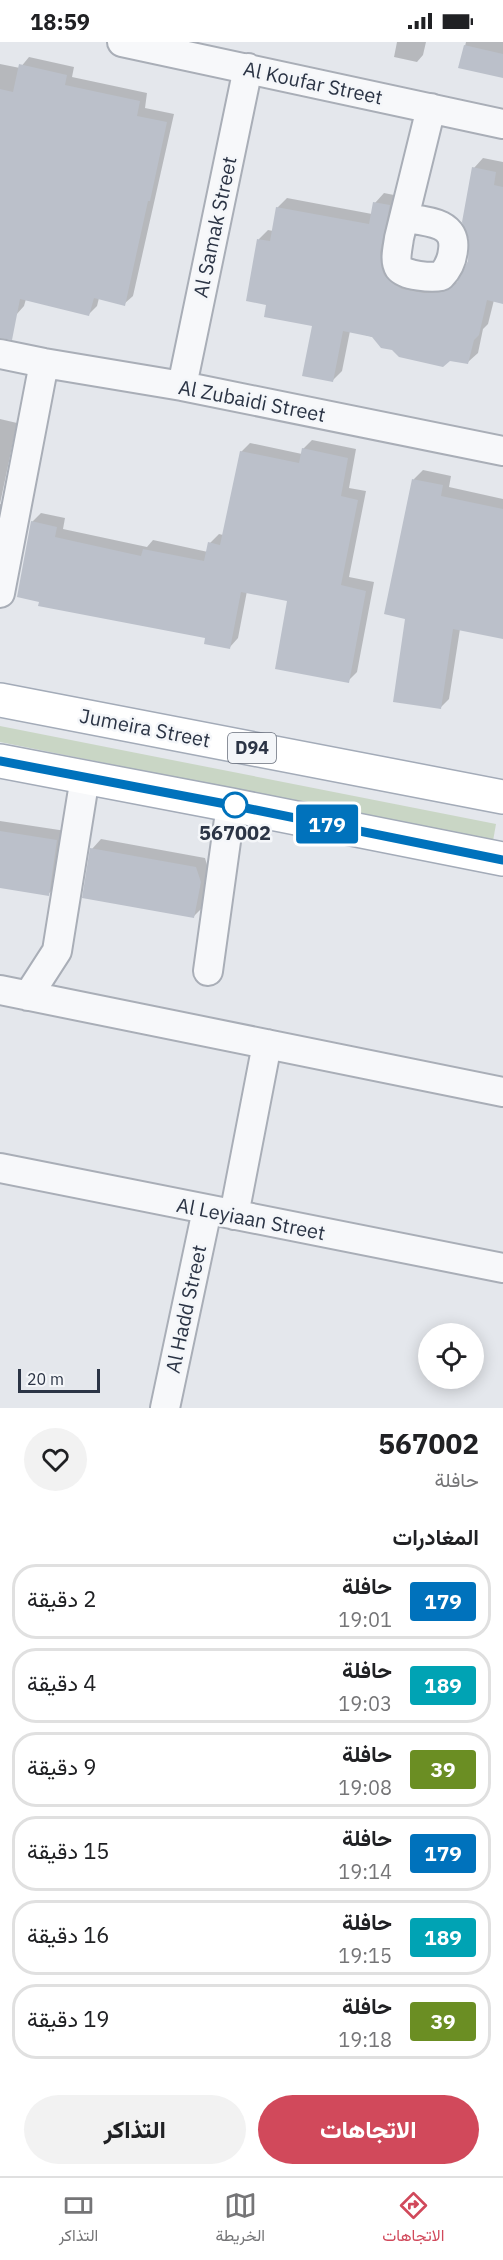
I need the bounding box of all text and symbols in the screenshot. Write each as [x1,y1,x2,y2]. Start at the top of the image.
text: 18:59 [30,7,90,36]
street label: Al Koufar Street [241,55,385,110]
street label: Al Samak Street [186,154,243,300]
street label: Al Zubaidi Street [176,373,328,428]
street label: Jumeira Street [77,702,213,753]
road number: D94 [228,733,276,763]
marker: 567002 [222,792,248,818]
line badge: 179 [292,804,362,844]
text: 179 [308,810,346,838]
place label: 567002 [199,819,271,846]
street label: Al Leyiaan Street [174,1191,328,1246]
street label: Al Hadd Street [159,1242,212,1376]
map controls [418,1323,484,1389]
button: locate [418,1323,484,1389]
scale bar [18,1366,100,1394]
text: 20 m [27,1369,64,1389]
text: 567002 [378,1425,479,1462]
button: heart [24,1428,87,1491]
text: حافلة [434,1466,479,1493]
text: المغادرات [393,1522,479,1551]
text: حافلة [342,1571,392,1600]
text: 2 دقيقة [27,1584,96,1613]
text: 179 [424,1587,462,1615]
text: 19:01 [338,1606,392,1633]
text: حافلة [342,1655,392,1684]
text: 4 دقيقة [27,1668,96,1697]
text: 189 [424,1671,462,1699]
text: 19:03 [338,1690,392,1717]
text: حافلة [342,1739,392,1768]
text: 9 دقيقة [27,1752,96,1781]
text: 39 [430,1755,456,1783]
text: 19:08 [338,1774,392,1801]
text: حافلة [342,1823,392,1852]
text: 15 دقيقة [27,1836,110,1865]
text: 179 [424,1839,462,1867]
text: 19:14 [338,1858,392,1885]
text: حافلة [342,1907,392,1936]
text: 16 دقيقة [27,1920,110,1949]
text: 189 [424,1923,462,1951]
text: 19:15 [338,1942,392,1969]
text: حافلة [342,1991,392,2020]
text: 19 دقيقة [27,2004,110,2033]
text: 39 [430,2007,456,2035]
text: 19:18 [338,2026,392,2053]
button: التذاكر [24,2095,246,2164]
button: الاتجاهات [258,2095,479,2164]
tab: التذاكر [59,2189,98,2250]
tab: الخريطة [215,2189,265,2250]
tab: الاتجاهات [382,2189,444,2250]

